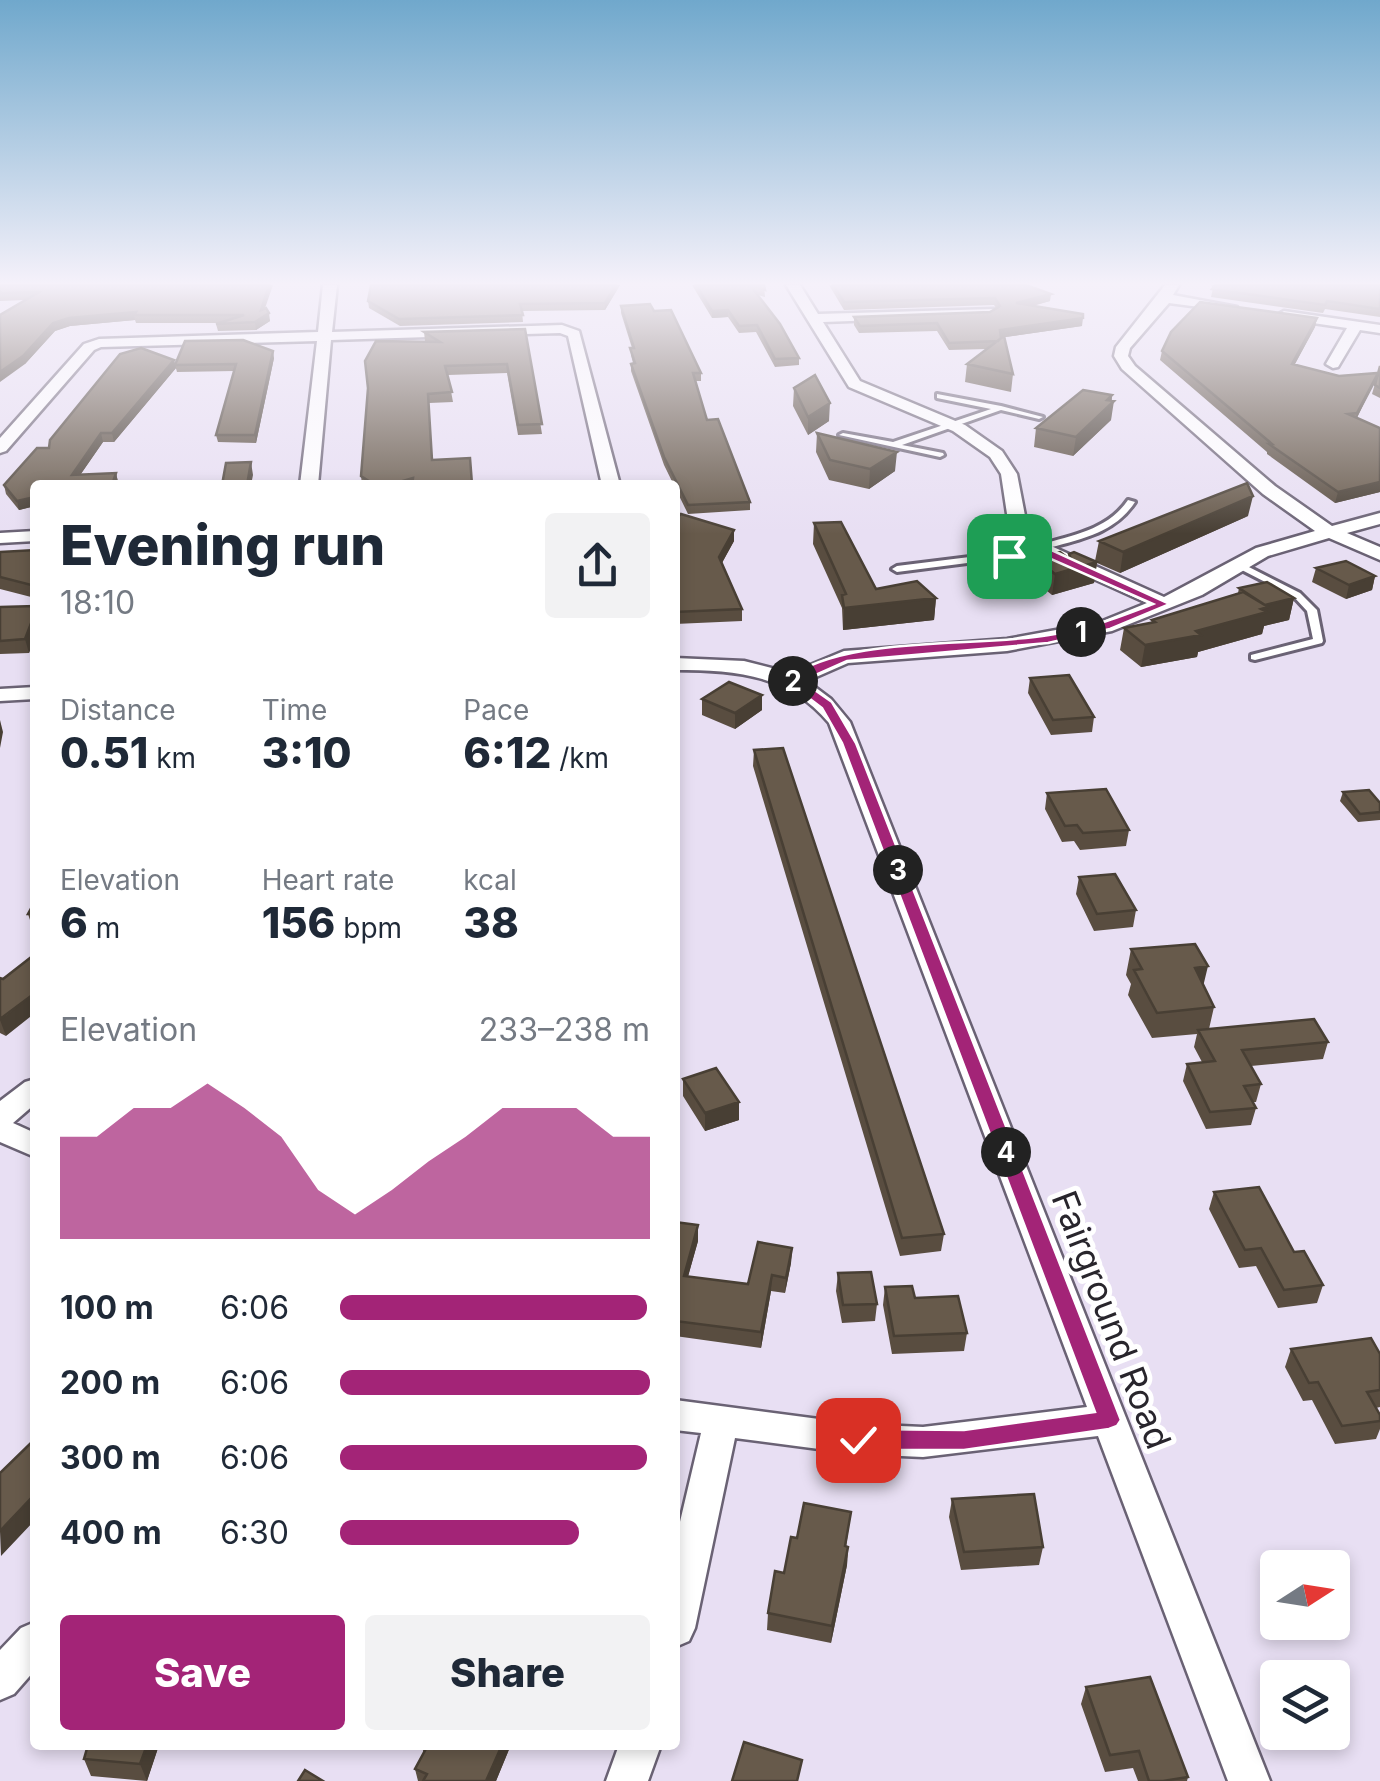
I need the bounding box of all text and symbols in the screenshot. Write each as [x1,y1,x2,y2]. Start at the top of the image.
text: Evening run [60,512,385,578]
button: share [545,513,650,618]
pin [967,514,1052,599]
icon: arrive [982,529,1037,584]
text: 18:10 [60,583,135,622]
pin: 1 [1056,607,1106,657]
text: 1 [1075,615,1087,649]
pin: 2 [768,656,818,706]
text: 2 [784,664,802,698]
text: Distance [60,693,176,727]
text: Time [262,693,327,727]
text: Pace [463,693,529,727]
text: 0.51 [60,727,148,778]
text: 3:10 [262,727,352,778]
text: 6:12 [463,727,551,778]
text: km [148,741,196,775]
text: /km [551,741,609,775]
pin: 3 [873,845,923,895]
text: 3 [889,853,907,887]
text: Elevation [60,863,180,897]
text: Heart rate [262,863,394,897]
text: kcal [463,863,517,897]
text: 6 [60,897,88,948]
text: 156 [262,897,335,948]
text: 38 [463,897,519,948]
text: m [88,911,120,945]
text: bpm [335,911,402,945]
text: Elevation [60,1010,197,1049]
text: 233–238 m [479,1010,650,1049]
pin: 4 [981,1127,1031,1177]
text: 4 [997,1135,1015,1169]
street label: Fairground Road [1043,1185,1180,1454]
text: 100 m [60,1288,154,1327]
text: 6:06 [220,1288,289,1327]
text: 200 m [60,1363,160,1402]
text: 6:06 [220,1363,289,1402]
pin [816,1398,901,1483]
icon: check [831,1413,886,1468]
text: 300 m [60,1438,161,1477]
text: 6:06 [220,1438,289,1477]
text: 400 m [60,1513,162,1552]
text: 6:30 [220,1513,289,1552]
north arrow [1260,1550,1350,1640]
map controls [1260,1550,1350,1750]
button: Save [60,1615,345,1730]
button: Share [365,1615,650,1730]
button: layers [1260,1660,1350,1750]

